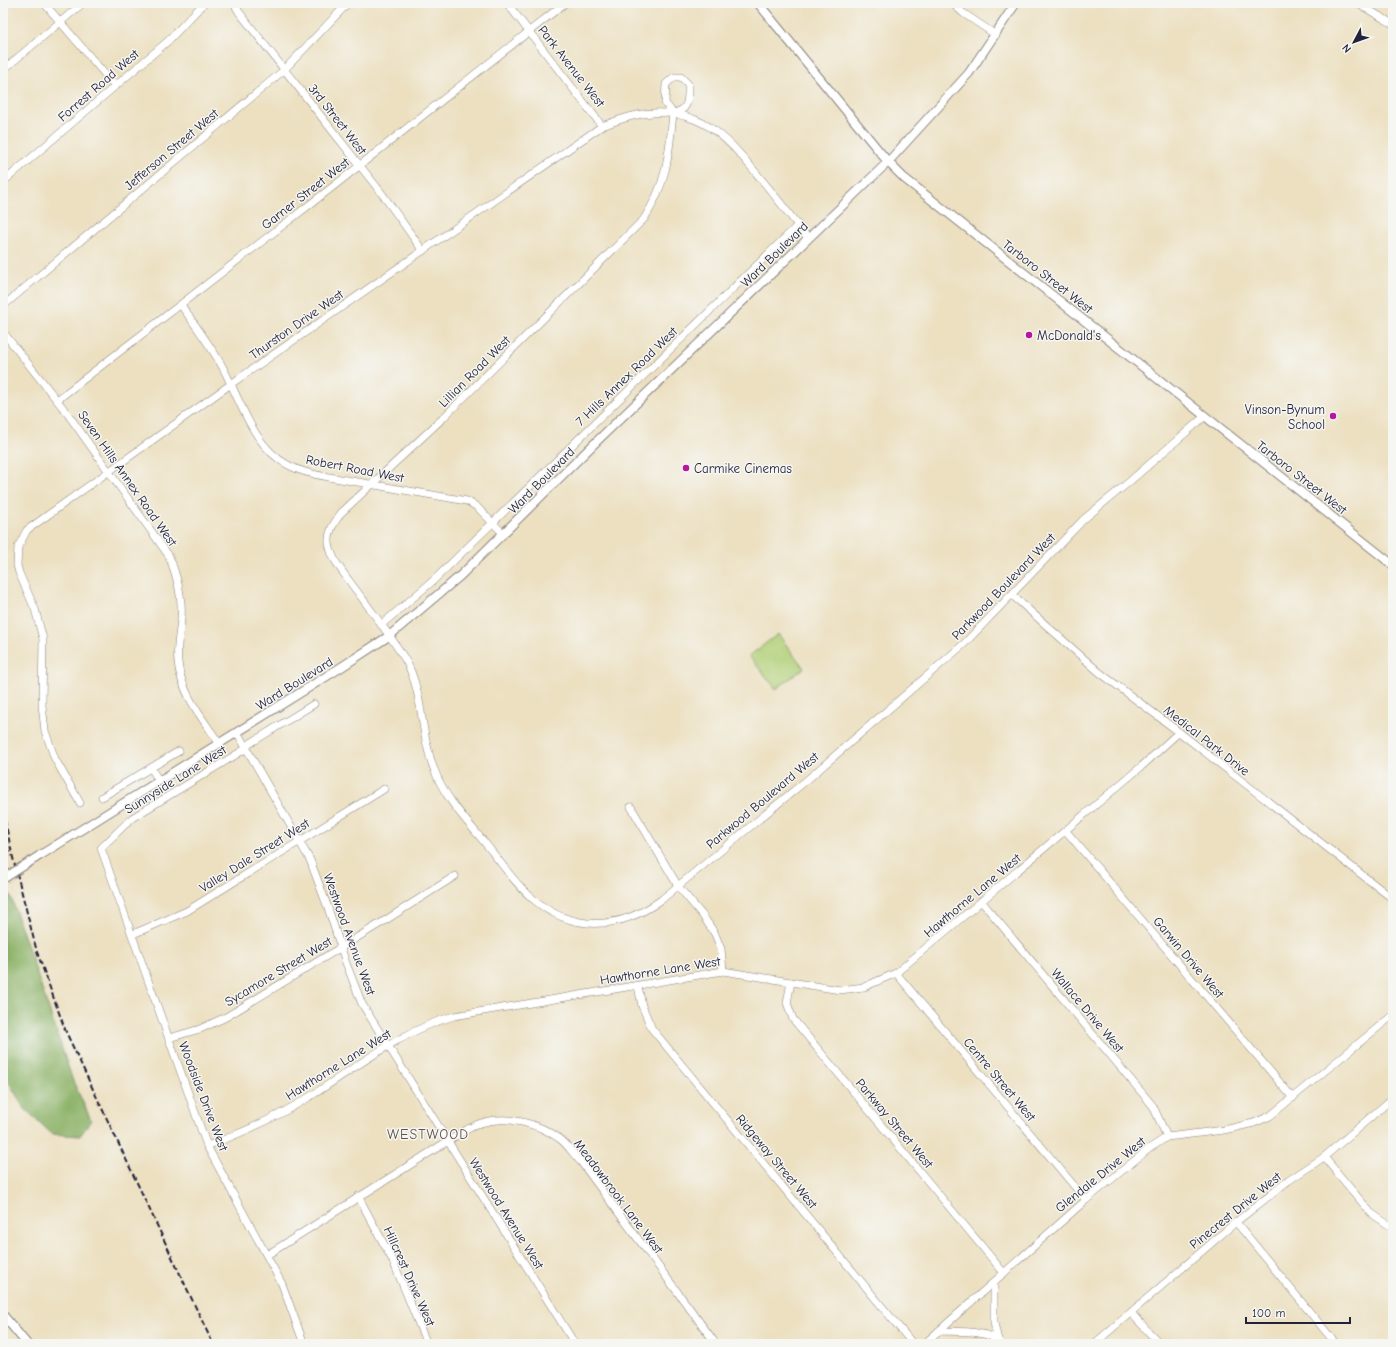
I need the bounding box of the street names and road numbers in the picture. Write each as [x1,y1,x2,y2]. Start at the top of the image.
street label: Park Avenue West [535,23,609,111]
street label: Forrest Road West [55,45,143,125]
street label: 3rd Street West [305,81,371,159]
street label: Jefferson Street West [121,105,222,193]
street label: Garner Street West [258,154,353,232]
street label: Ward Boulevard [738,219,811,290]
street label: Tarboro Street West [1000,237,1097,317]
street label: Thurston Drive West [246,286,347,362]
street label: 7 Hills Annex Road West [572,323,681,429]
street label: Lillian Road West [436,332,514,410]
street label: Seven Hills Annex Road West [75,408,181,550]
street label: Tarboro Street West [1254,438,1351,518]
street label: Ward Boulevard [505,444,578,517]
street label: Robert Road West [305,452,406,486]
street label: Parkwood Boulevard West [949,529,1059,643]
street label: Ward Boulevard [253,654,335,713]
street label: Medical Park Drive [1161,702,1253,779]
street label: Sunnyside Lane West [122,741,230,817]
street label: Parkwood Boulevard West [703,748,823,852]
street label: Valley Dale Street West [197,815,313,895]
street label: Hawthorne Lane West [921,850,1025,940]
street label: Westwood Avenue West [321,871,379,998]
street label: Garwin Drive West [1150,914,1228,1002]
street label: Sycamore Street West [222,933,336,1009]
street label: Hawthorne Lane West [599,953,723,987]
street label: Wallace Drive West [1048,965,1128,1056]
street label: Hawthorne Lane West [283,1025,395,1103]
street label: Centre Street West [960,1035,1040,1125]
street label: Woodside Drive West [176,1039,232,1154]
street label: Parkway Street West [853,1076,937,1172]
street label: Ridgeway Street West [733,1111,821,1212]
street label: Glendale Drive West [1052,1133,1149,1215]
street label: Meadowbrook Lane West [571,1136,667,1257]
street label: Westwood Avenue West [466,1155,548,1273]
street label: Pinecrest Drive West [1187,1168,1285,1252]
street label: Hillcrest Drive West [381,1224,439,1330]

